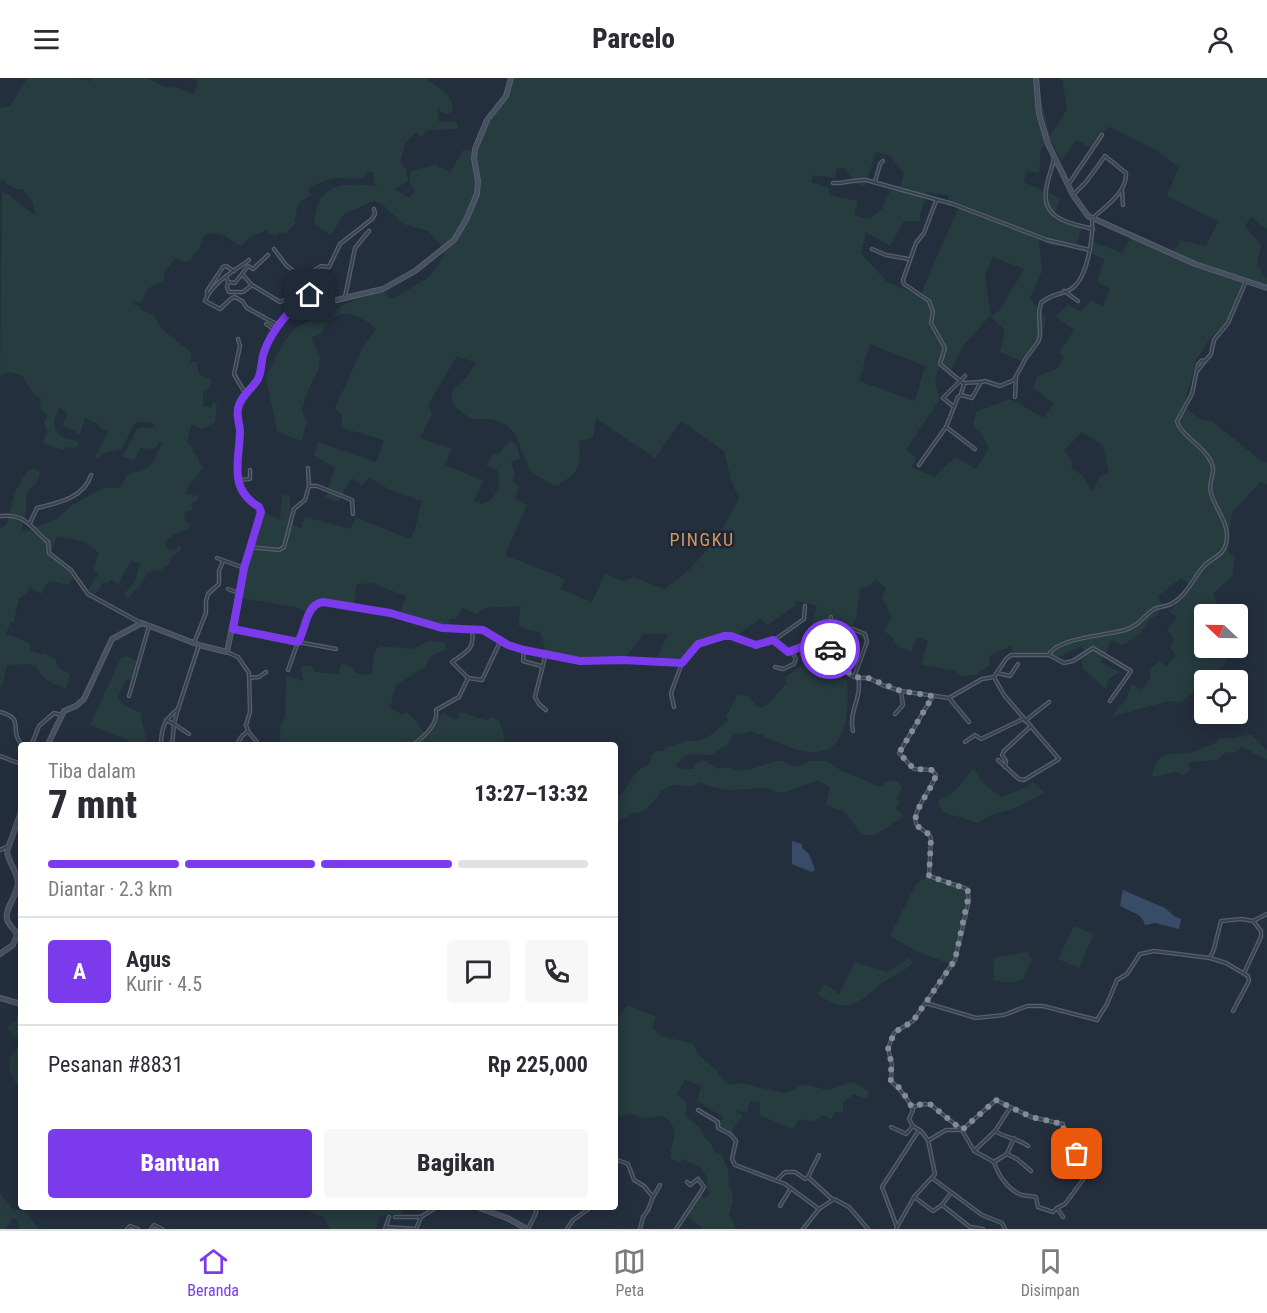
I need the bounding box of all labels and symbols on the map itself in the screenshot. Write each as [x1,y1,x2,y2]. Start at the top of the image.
pin [284,269,335,320]
district label: PINGKU [669,529,735,550]
north arrow [1194,604,1248,658]
courier [800,619,860,679]
pin [1051,1128,1102,1179]

